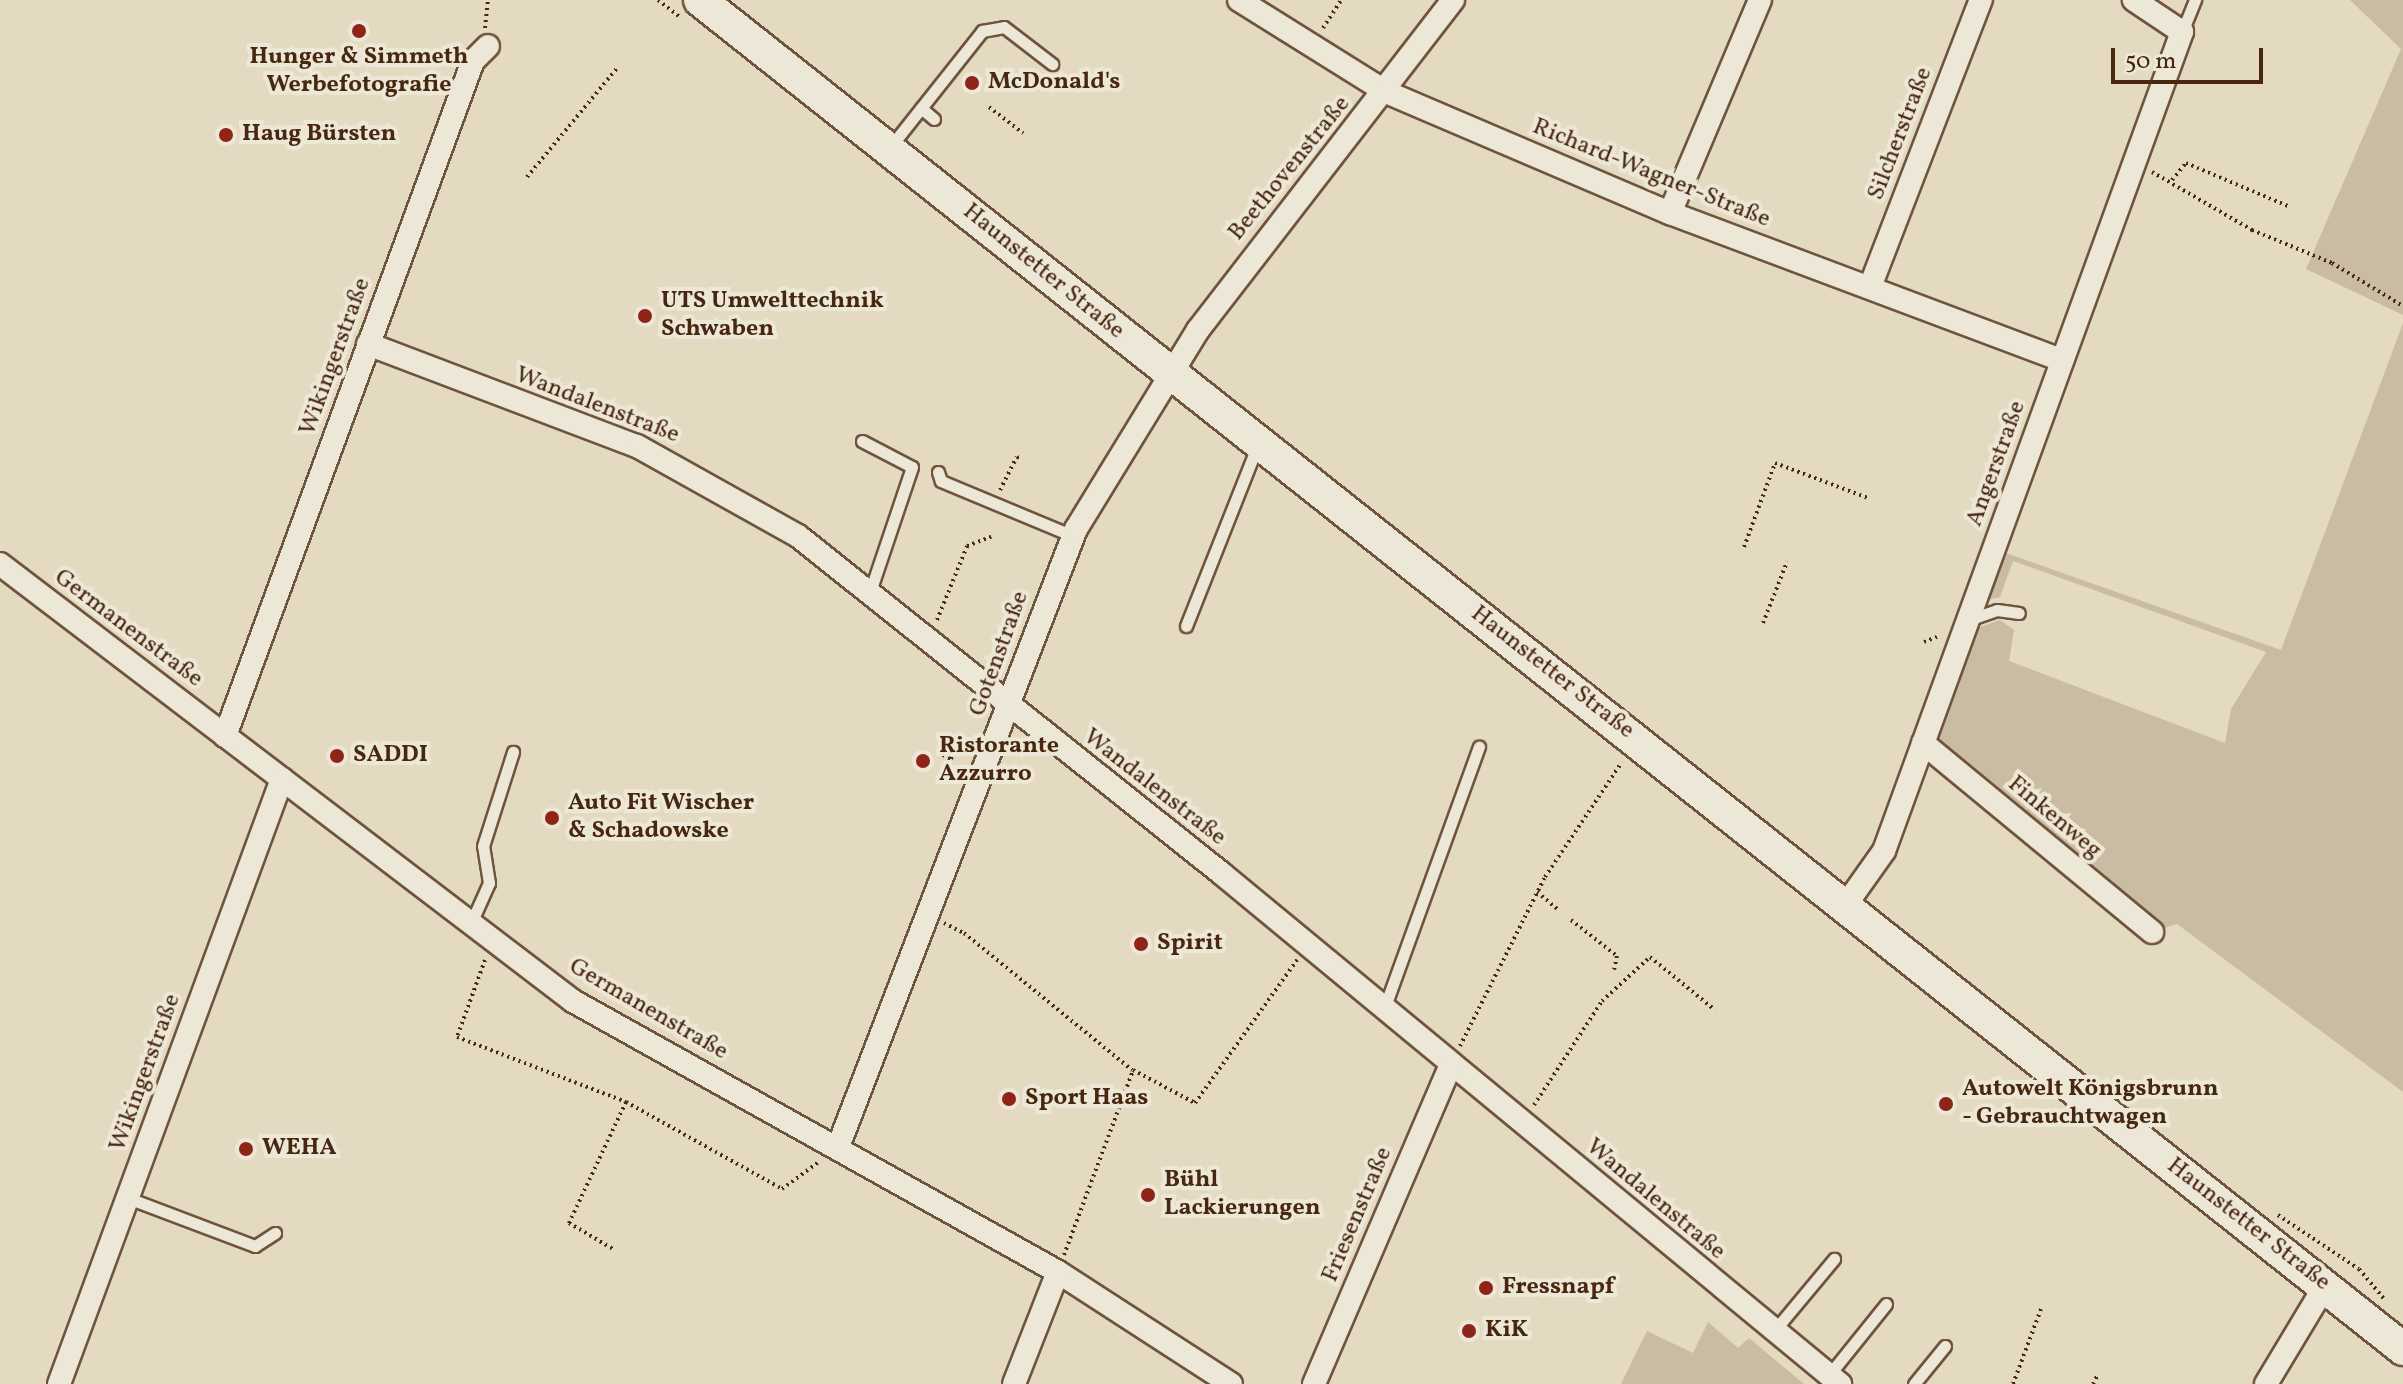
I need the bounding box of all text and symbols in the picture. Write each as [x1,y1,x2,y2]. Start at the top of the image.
marker: Hunger & Simmeth Werbefotografie [350,22,368,40]
scale bar [2115,32,2267,82]
place label: Hunger & Simmeth Werbefotografie [249,44,469,100]
text: 50 m [2125,45,2177,79]
street label: Silcherstraße [1862,64,1940,204]
place label: McDonald's [988,69,1120,97]
marker: McDonald's [963,74,981,92]
street label: Beethovenstraße [1223,91,1357,247]
street label: Richard-Wagner-Straße [1528,113,1774,235]
place label: Haug Bürsten [242,121,396,149]
marker: Haug Bürsten [217,126,235,144]
street label: Haunstetter Straße [956,198,1130,346]
street label: Wikingerstraße [294,274,378,440]
place label: UTS Umwelttechnik Schwaben [661,288,884,344]
marker: UTS Umwelttechnik Schwaben [636,307,654,325]
street label: Wandalenstraße [511,361,683,451]
street label: Angerstraße [1961,397,2033,531]
street label: Germanenstraße [48,564,208,694]
street label: Gotenstraße [964,588,1036,720]
street label: Haunstetter Straße [1464,600,1640,746]
street label: Wandalenstraße [1077,723,1231,853]
place label: Ristorante Azzurro [939,733,1059,789]
place label: SADDI [353,742,428,770]
marker: SADDI [328,747,346,765]
marker: Ristorante Azzurro [914,752,932,770]
street label: Finkenweg [2001,770,2107,866]
place label: Auto Fit Wischer & Schadowske [568,790,755,846]
marker: Auto Fit Wischer & Schadowske [543,809,561,827]
place label: Spirit [1157,930,1223,958]
marker: Spirit [1132,935,1150,953]
street label: Germanenstraße [563,953,733,1067]
street label: Wikingerstraße [104,990,188,1156]
place label: Autowelt Königsbrunn - Gebrauchtwagen [1962,1076,2219,1132]
place label: Sport Haas [1025,1085,1148,1113]
marker: Sport Haas [1000,1090,1018,1108]
marker: Autowelt Königsbrunn - Gebrauchtwagen [1937,1095,1955,1113]
street label: Wandalenstraße [1579,1133,1731,1267]
place label: WEHA [262,1135,337,1163]
marker: WEHA [237,1140,255,1158]
street label: Friesenstraße [1317,1143,1399,1287]
street label: Haunstetter Straße [2160,1152,2336,1298]
place label: Bühl Lackierungen [1164,1167,1320,1223]
marker: Bühl Lackierungen [1139,1186,1157,1204]
place label: Fressnapf [1502,1274,1614,1302]
marker: Fressnapf [1477,1279,1495,1297]
place label: KiK [1485,1317,1528,1345]
marker: KiK [1460,1322,1478,1340]

